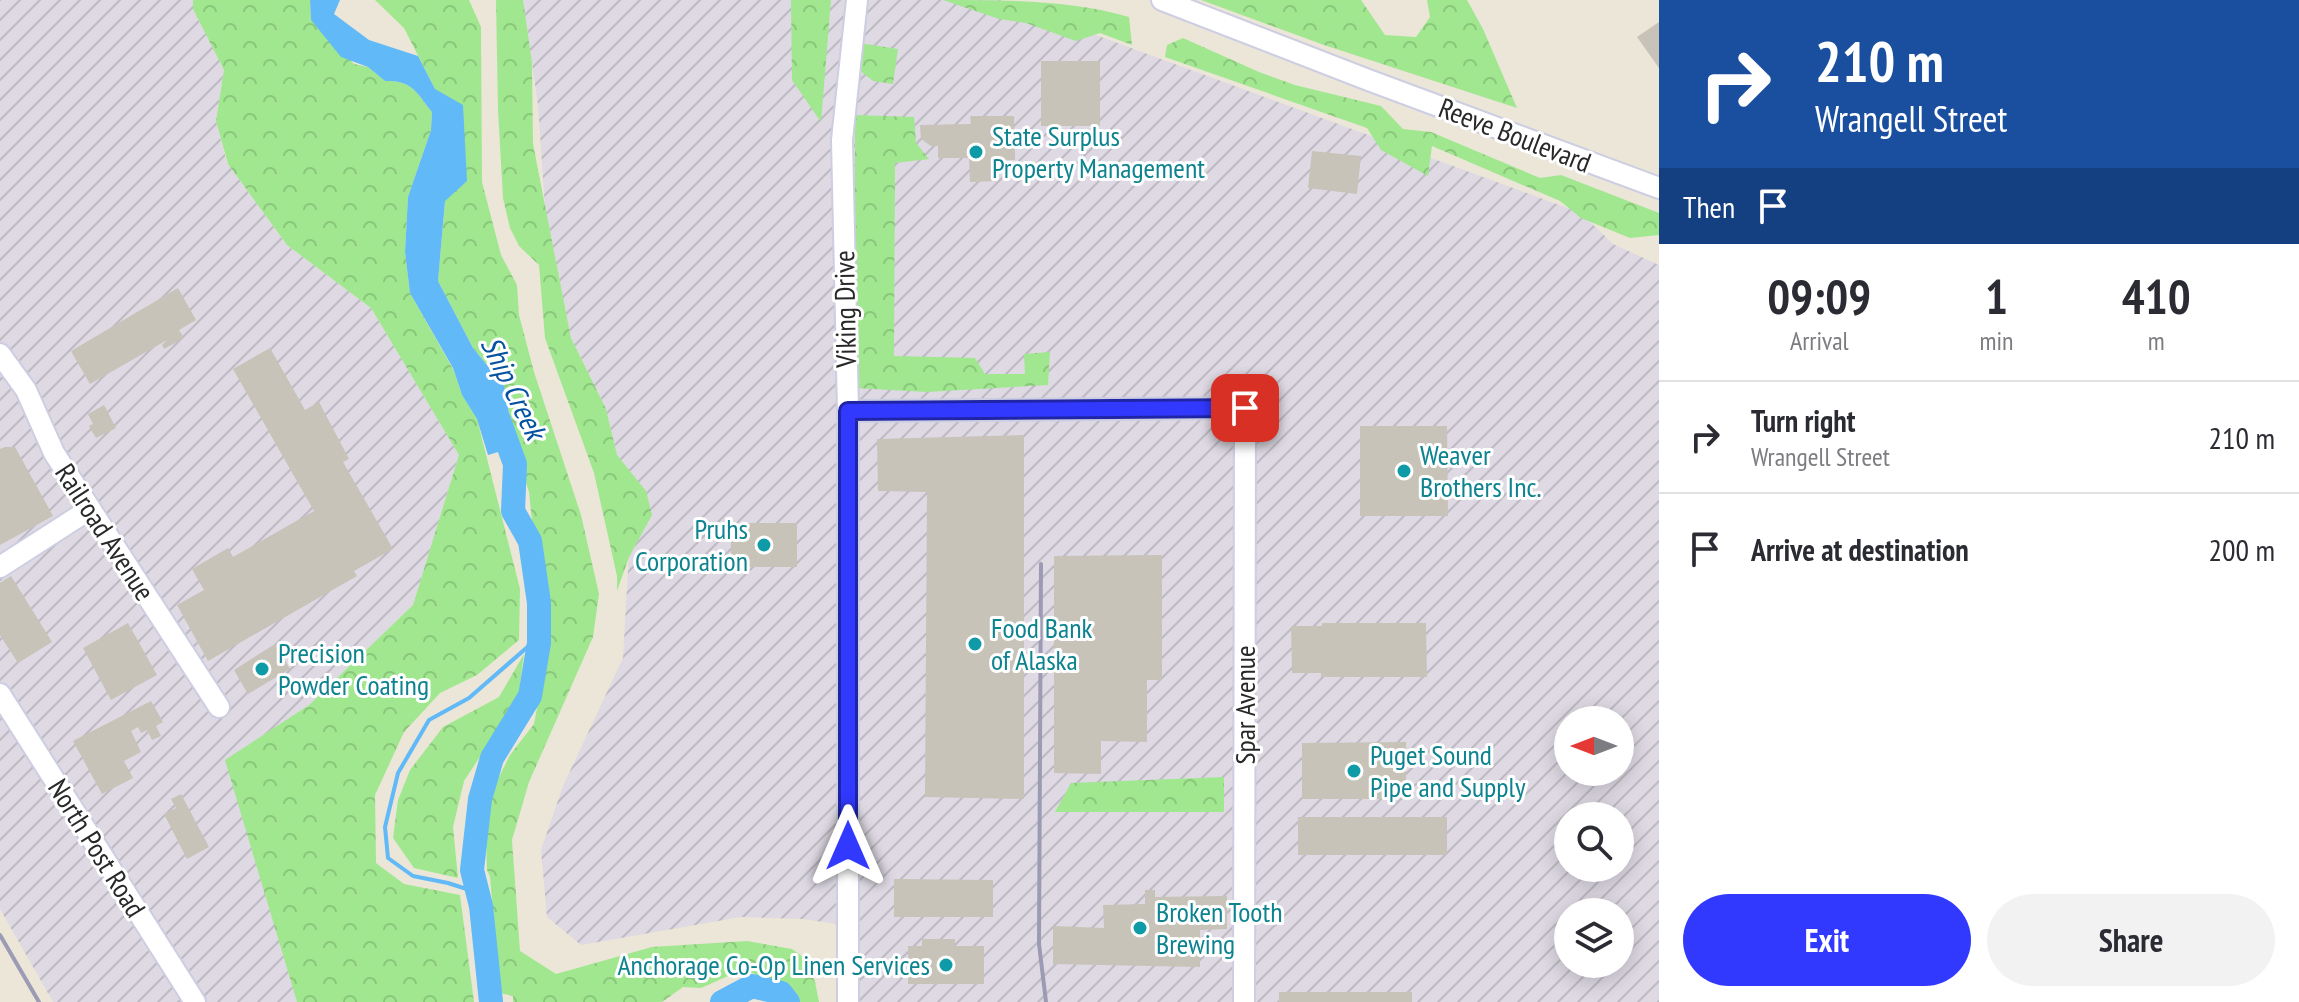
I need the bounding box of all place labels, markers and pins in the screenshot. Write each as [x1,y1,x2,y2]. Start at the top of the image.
place label: State Surplus Property Management [992,117,1205,186]
marker: State Surplus Property Management [967,143,985,161]
pin [1211,374,1279,442]
place label: Weaver Brothers Inc. [1420,436,1541,505]
marker: Weaver Brothers Inc. [1395,462,1413,480]
place label: Pruhs Corporation [635,510,748,579]
marker: Pruhs Corporation [755,536,773,554]
place label: Food Bank of Alaska [991,609,1092,678]
place label: Precision Powder Coating [278,634,429,703]
marker: Food Bank of Alaska [966,635,984,653]
marker: Precision Powder Coating [253,660,271,678]
place label: Puget Sound Pipe and Supply [1370,736,1526,805]
marker: Puget Sound Pipe and Supply [1345,762,1363,780]
place label: Broken Tooth Brewing [1156,893,1282,962]
marker: Broken Tooth Brewing [1131,919,1149,937]
place label: Anchorage Co-Op Linen Services [617,946,930,983]
marker: Anchorage Co-Op Linen Services [937,956,955,974]

